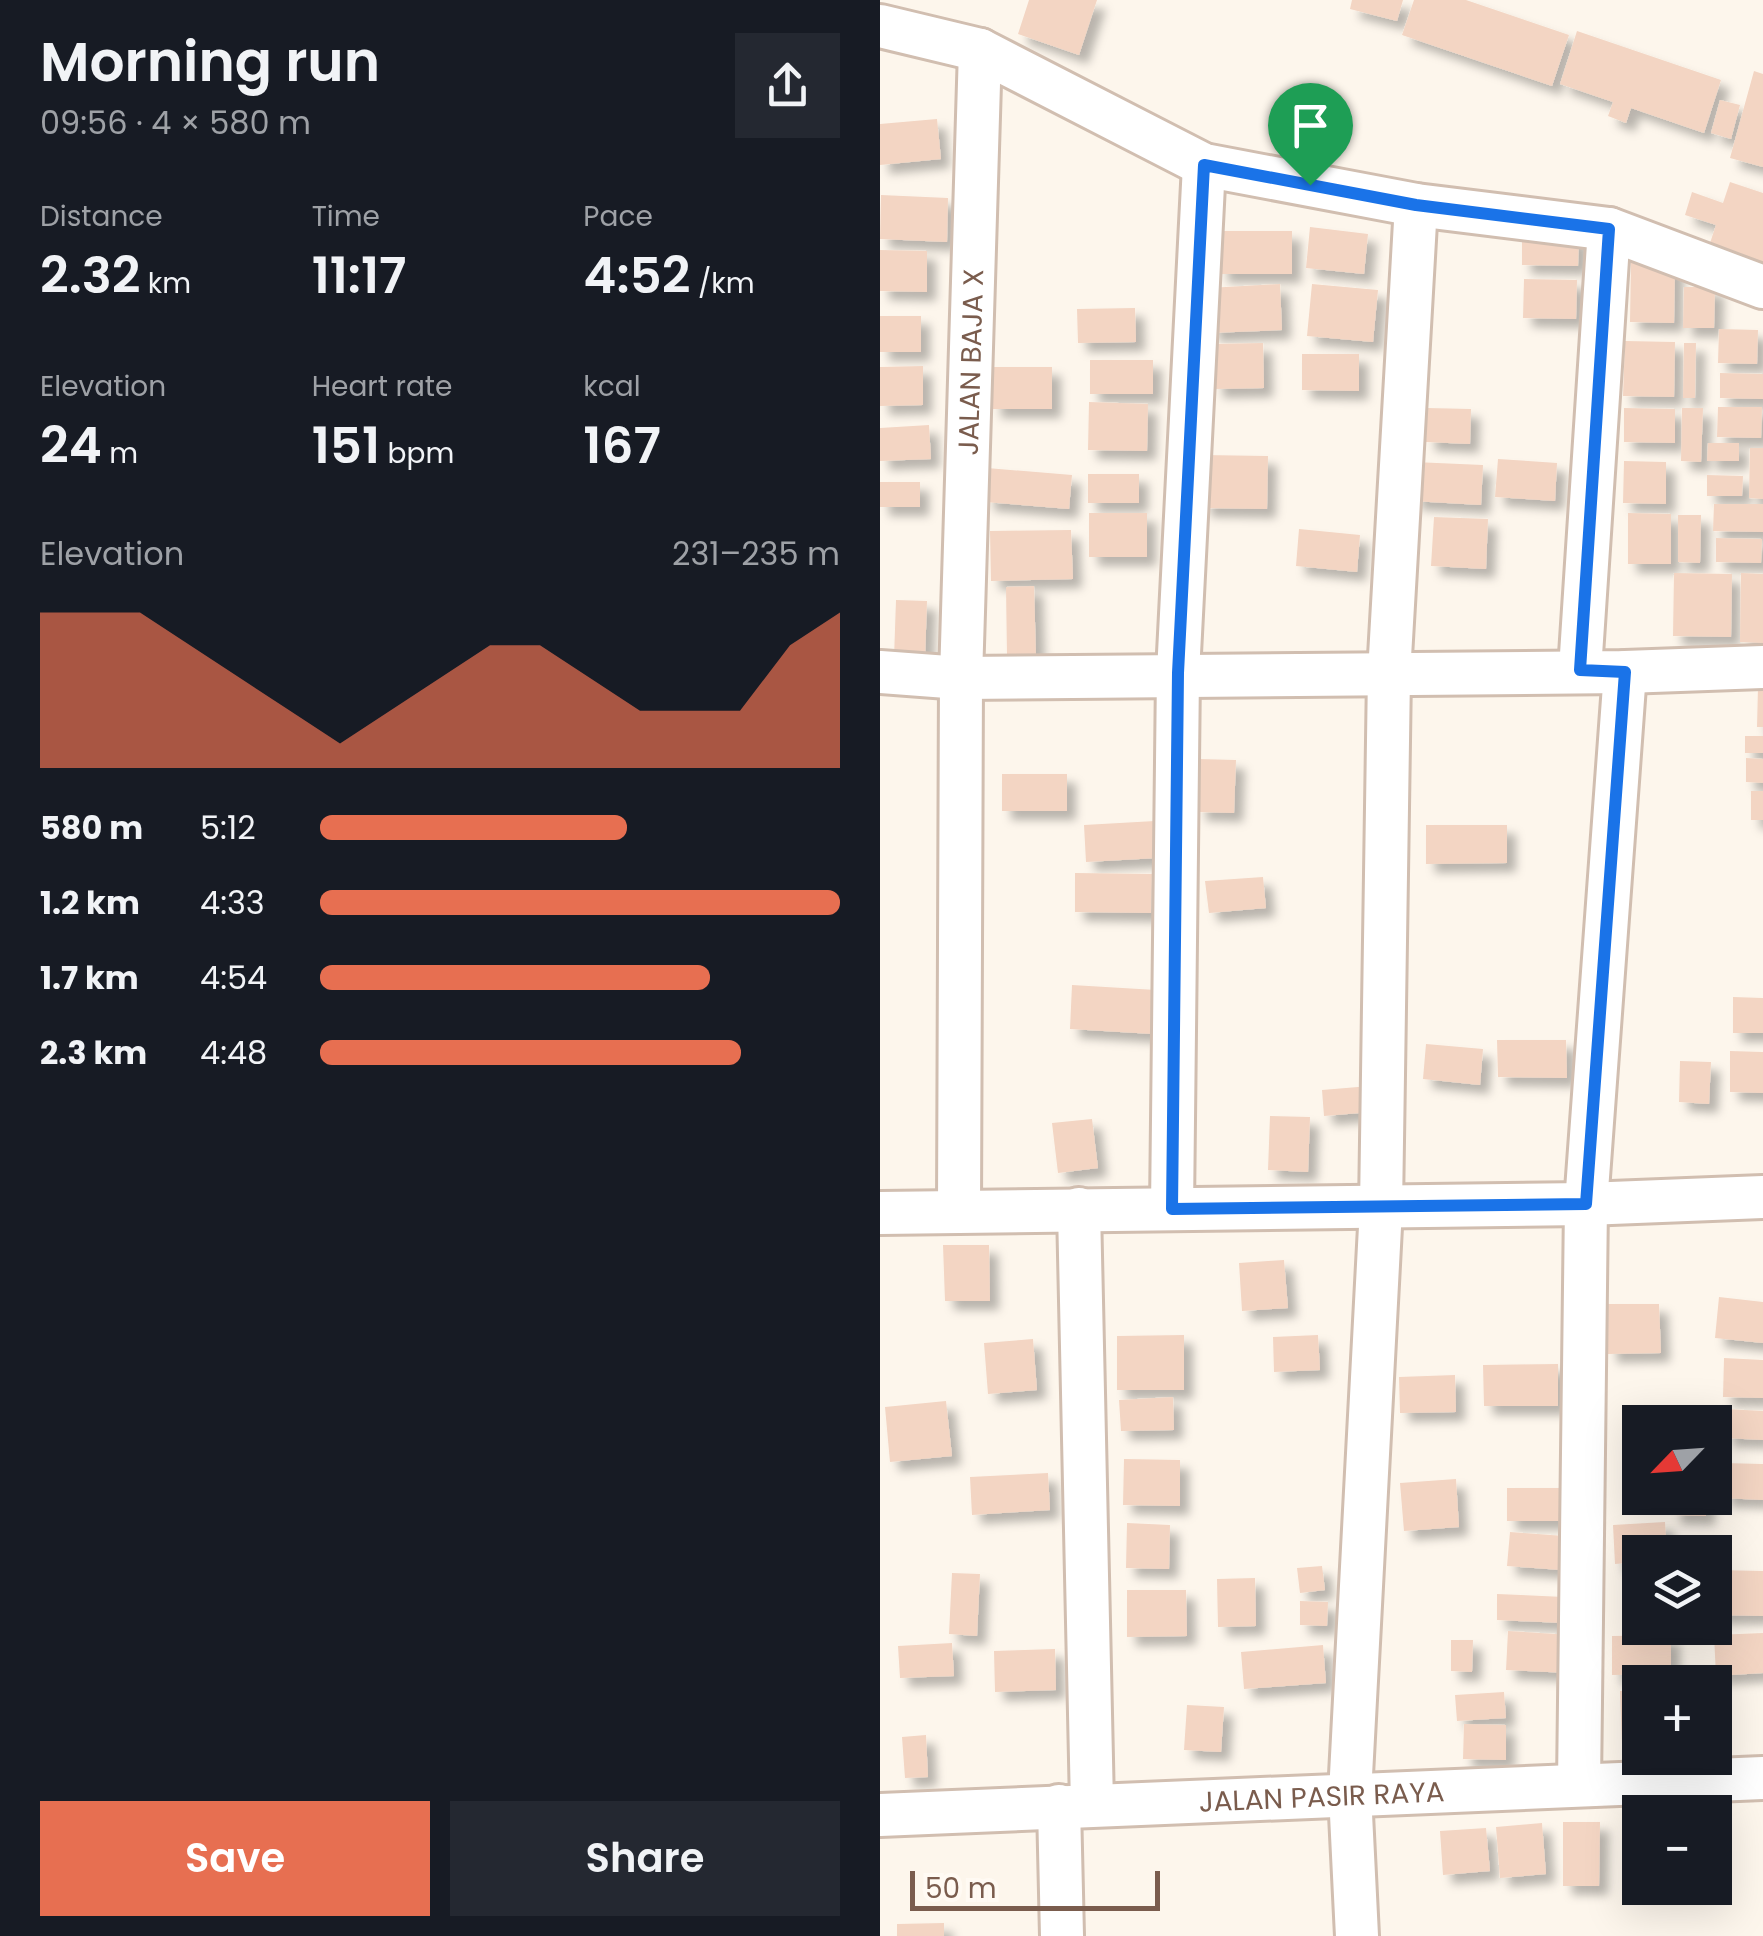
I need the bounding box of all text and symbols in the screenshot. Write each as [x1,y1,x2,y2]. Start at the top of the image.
text: Morning run [40,23,380,100]
button: share [735,33,840,138]
pin [1268,83,1353,186]
icon: arrive [1283,98,1338,153]
text: 09:56 · 4 × 580 m [40,100,311,145]
text: Distance [40,197,163,236]
text: Time [312,197,380,236]
text: Pace [583,197,653,236]
text: 2.32 [40,240,140,311]
text: 11:17 [312,240,407,311]
text: 4:52 [583,240,690,311]
text: km [140,264,191,303]
text: /km [690,264,755,303]
street label: JALAN BAJA X [949,268,993,456]
text: Elevation [40,367,166,406]
text: Heart rate [312,367,452,406]
text: kcal [583,367,641,406]
text: 24 [40,410,102,481]
text: 151 [312,410,380,481]
text: 167 [583,410,661,481]
text: m [102,434,138,473]
text: bpm [380,434,454,473]
text: Elevation [40,531,184,576]
text: 231–235 m [672,531,840,576]
text: 580 m [40,805,143,850]
text: 5:12 [200,805,256,850]
text: 1.2 km [40,880,140,925]
text: 4:33 [200,880,265,925]
text: 1.7 km [40,955,139,1000]
text: 4:54 [200,955,267,1000]
text: 2.3 km [40,1030,147,1075]
text: 4:48 [200,1030,267,1075]
north arrow [1622,1405,1732,1515]
map controls [1622,1405,1732,1905]
button: layers [1622,1535,1732,1645]
button: + [1622,1665,1732,1775]
street label: JALAN PASIR RAYA [1198,1772,1445,1822]
button: − [1622,1795,1732,1905]
button: Save [40,1801,430,1916]
button: Share [450,1801,840,1916]
scale bar [910,1866,1160,1910]
text: 50 m [925,1869,996,1908]

